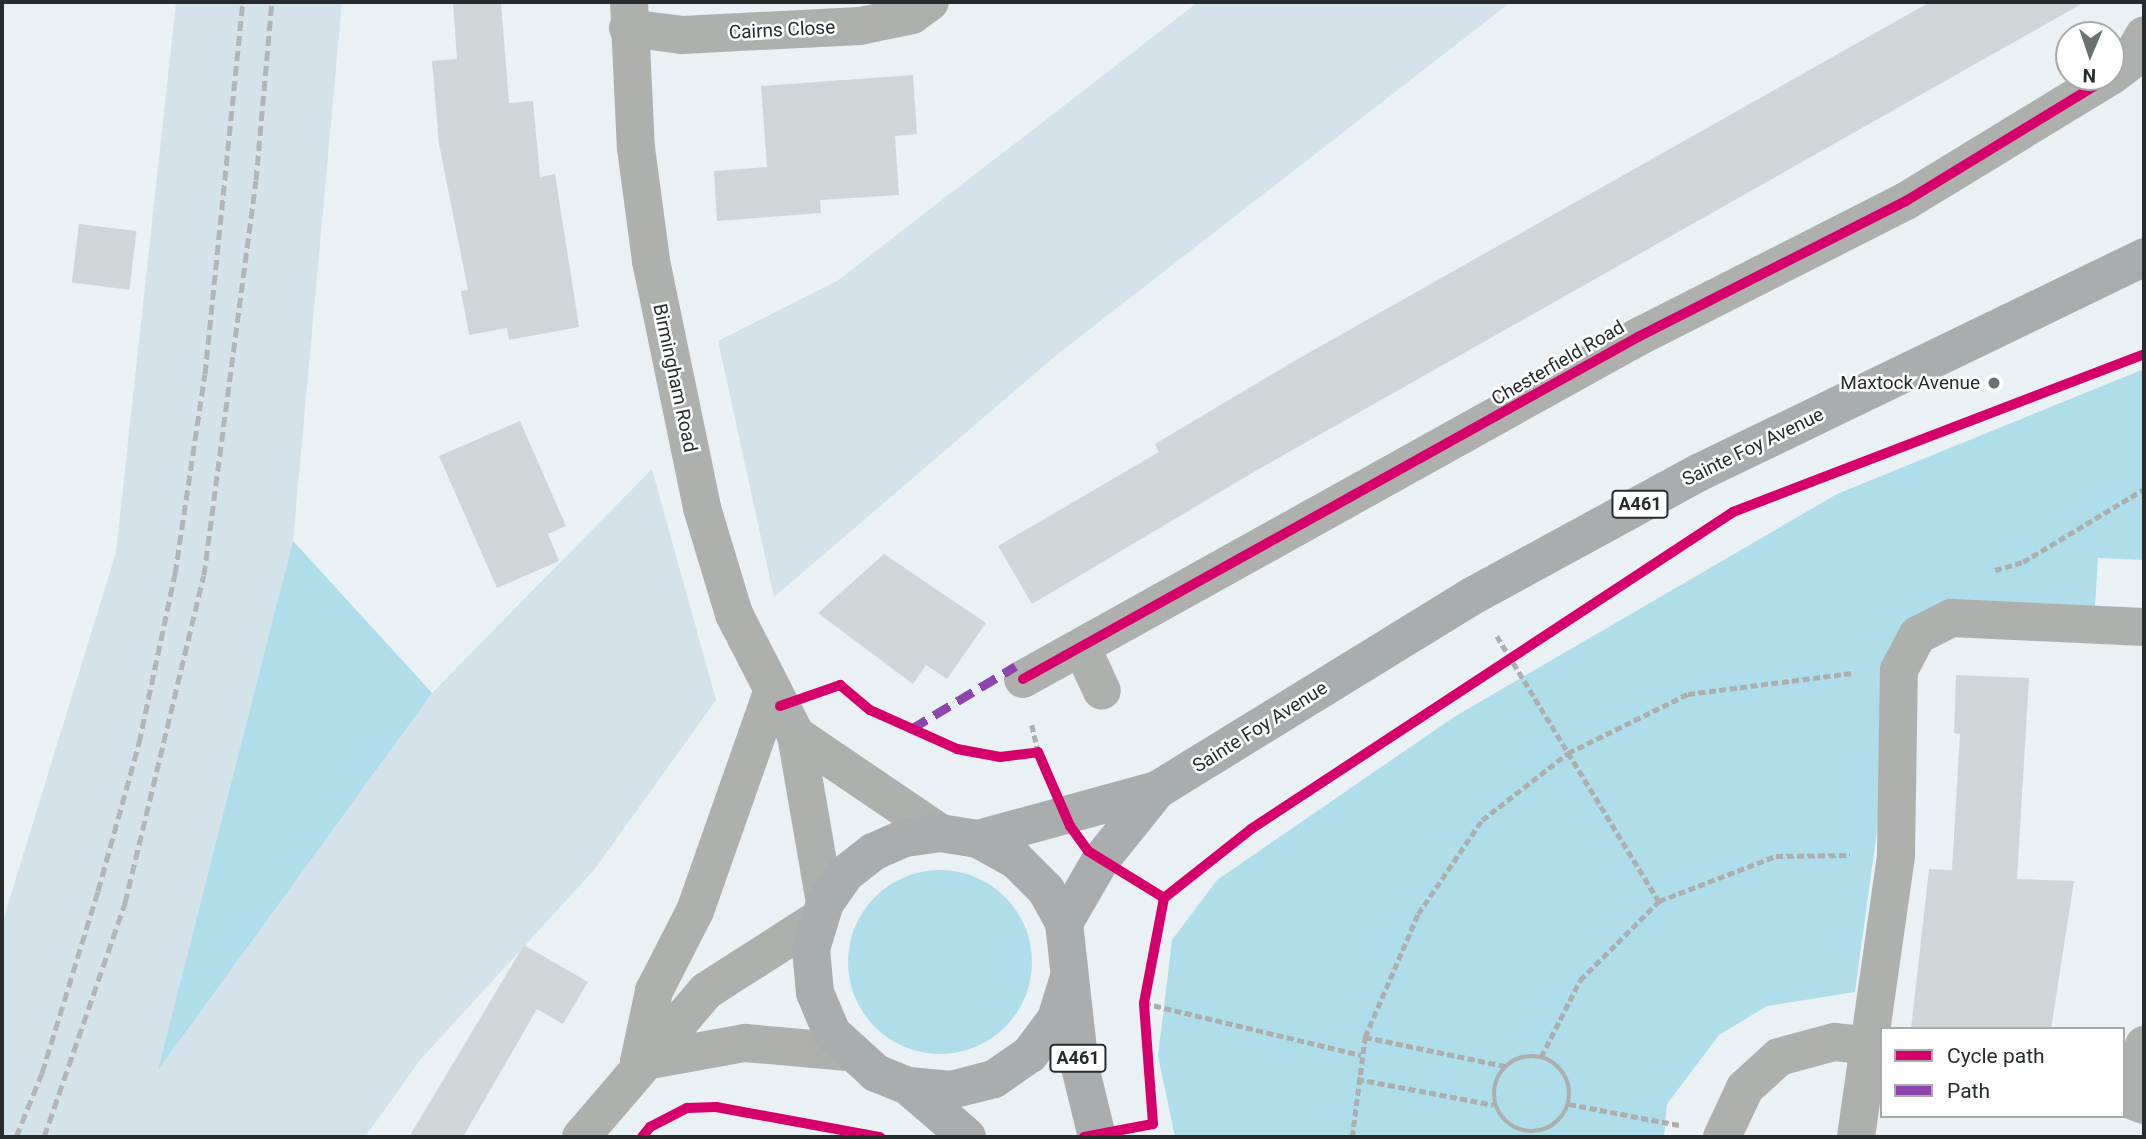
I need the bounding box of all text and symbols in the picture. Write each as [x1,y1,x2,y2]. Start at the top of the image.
street label: Cairns Close [728,16,836,44]
north arrow [2055,21,2125,91]
text: N [2082,64,2096,87]
street label: Birmingham Road [648,302,702,454]
street label: Chesterfield Road [1487,316,1629,410]
place label: Maxtock Avenue [1840,372,1980,394]
marker: Maxtock Avenue [1986,375,2002,391]
street label: Sainte Foy Avenue [1679,403,1827,491]
road number: A461 [1610,490,1670,518]
street label: Sainte Foy Avenue [1188,676,1332,778]
legend [1880,1027,2125,1118]
road number: A461 [1048,1044,1108,1072]
text: Cycle path [1947,1044,2045,1068]
text: Path [1947,1079,1990,1103]

